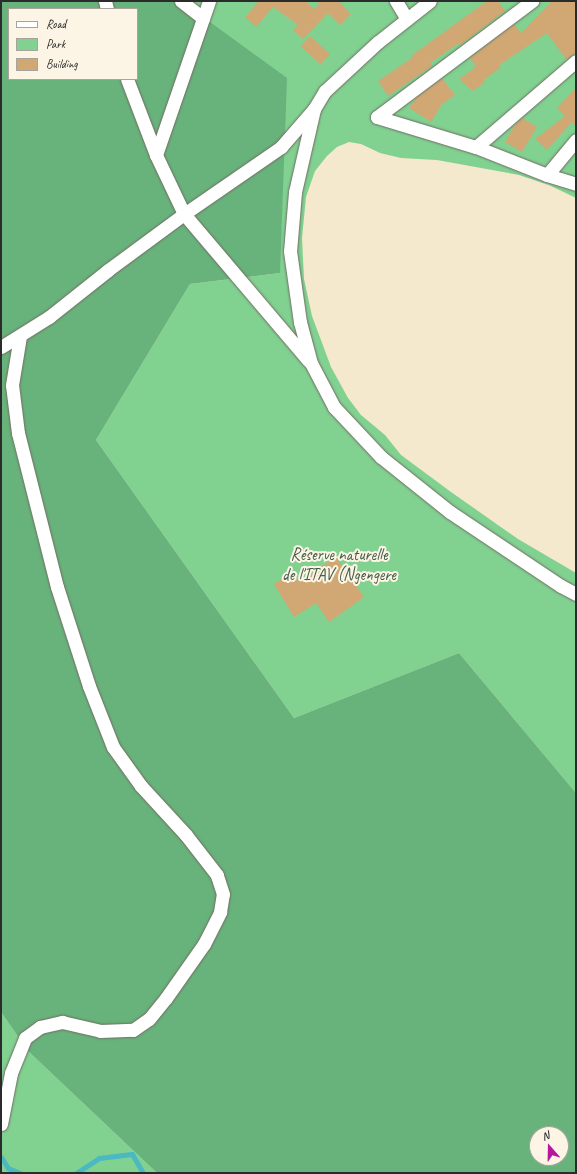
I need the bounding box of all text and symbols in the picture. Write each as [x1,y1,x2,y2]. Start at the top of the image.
legend [8,8,138,80]
text: Road [46,16,66,32]
text: Park [46,36,65,52]
text: Building [46,56,78,72]
park label: Réserve naturelle de l'ITAV (Ngengere [282,545,396,585]
north arrow [529,1126,569,1166]
text: N [540,1128,551,1143]

